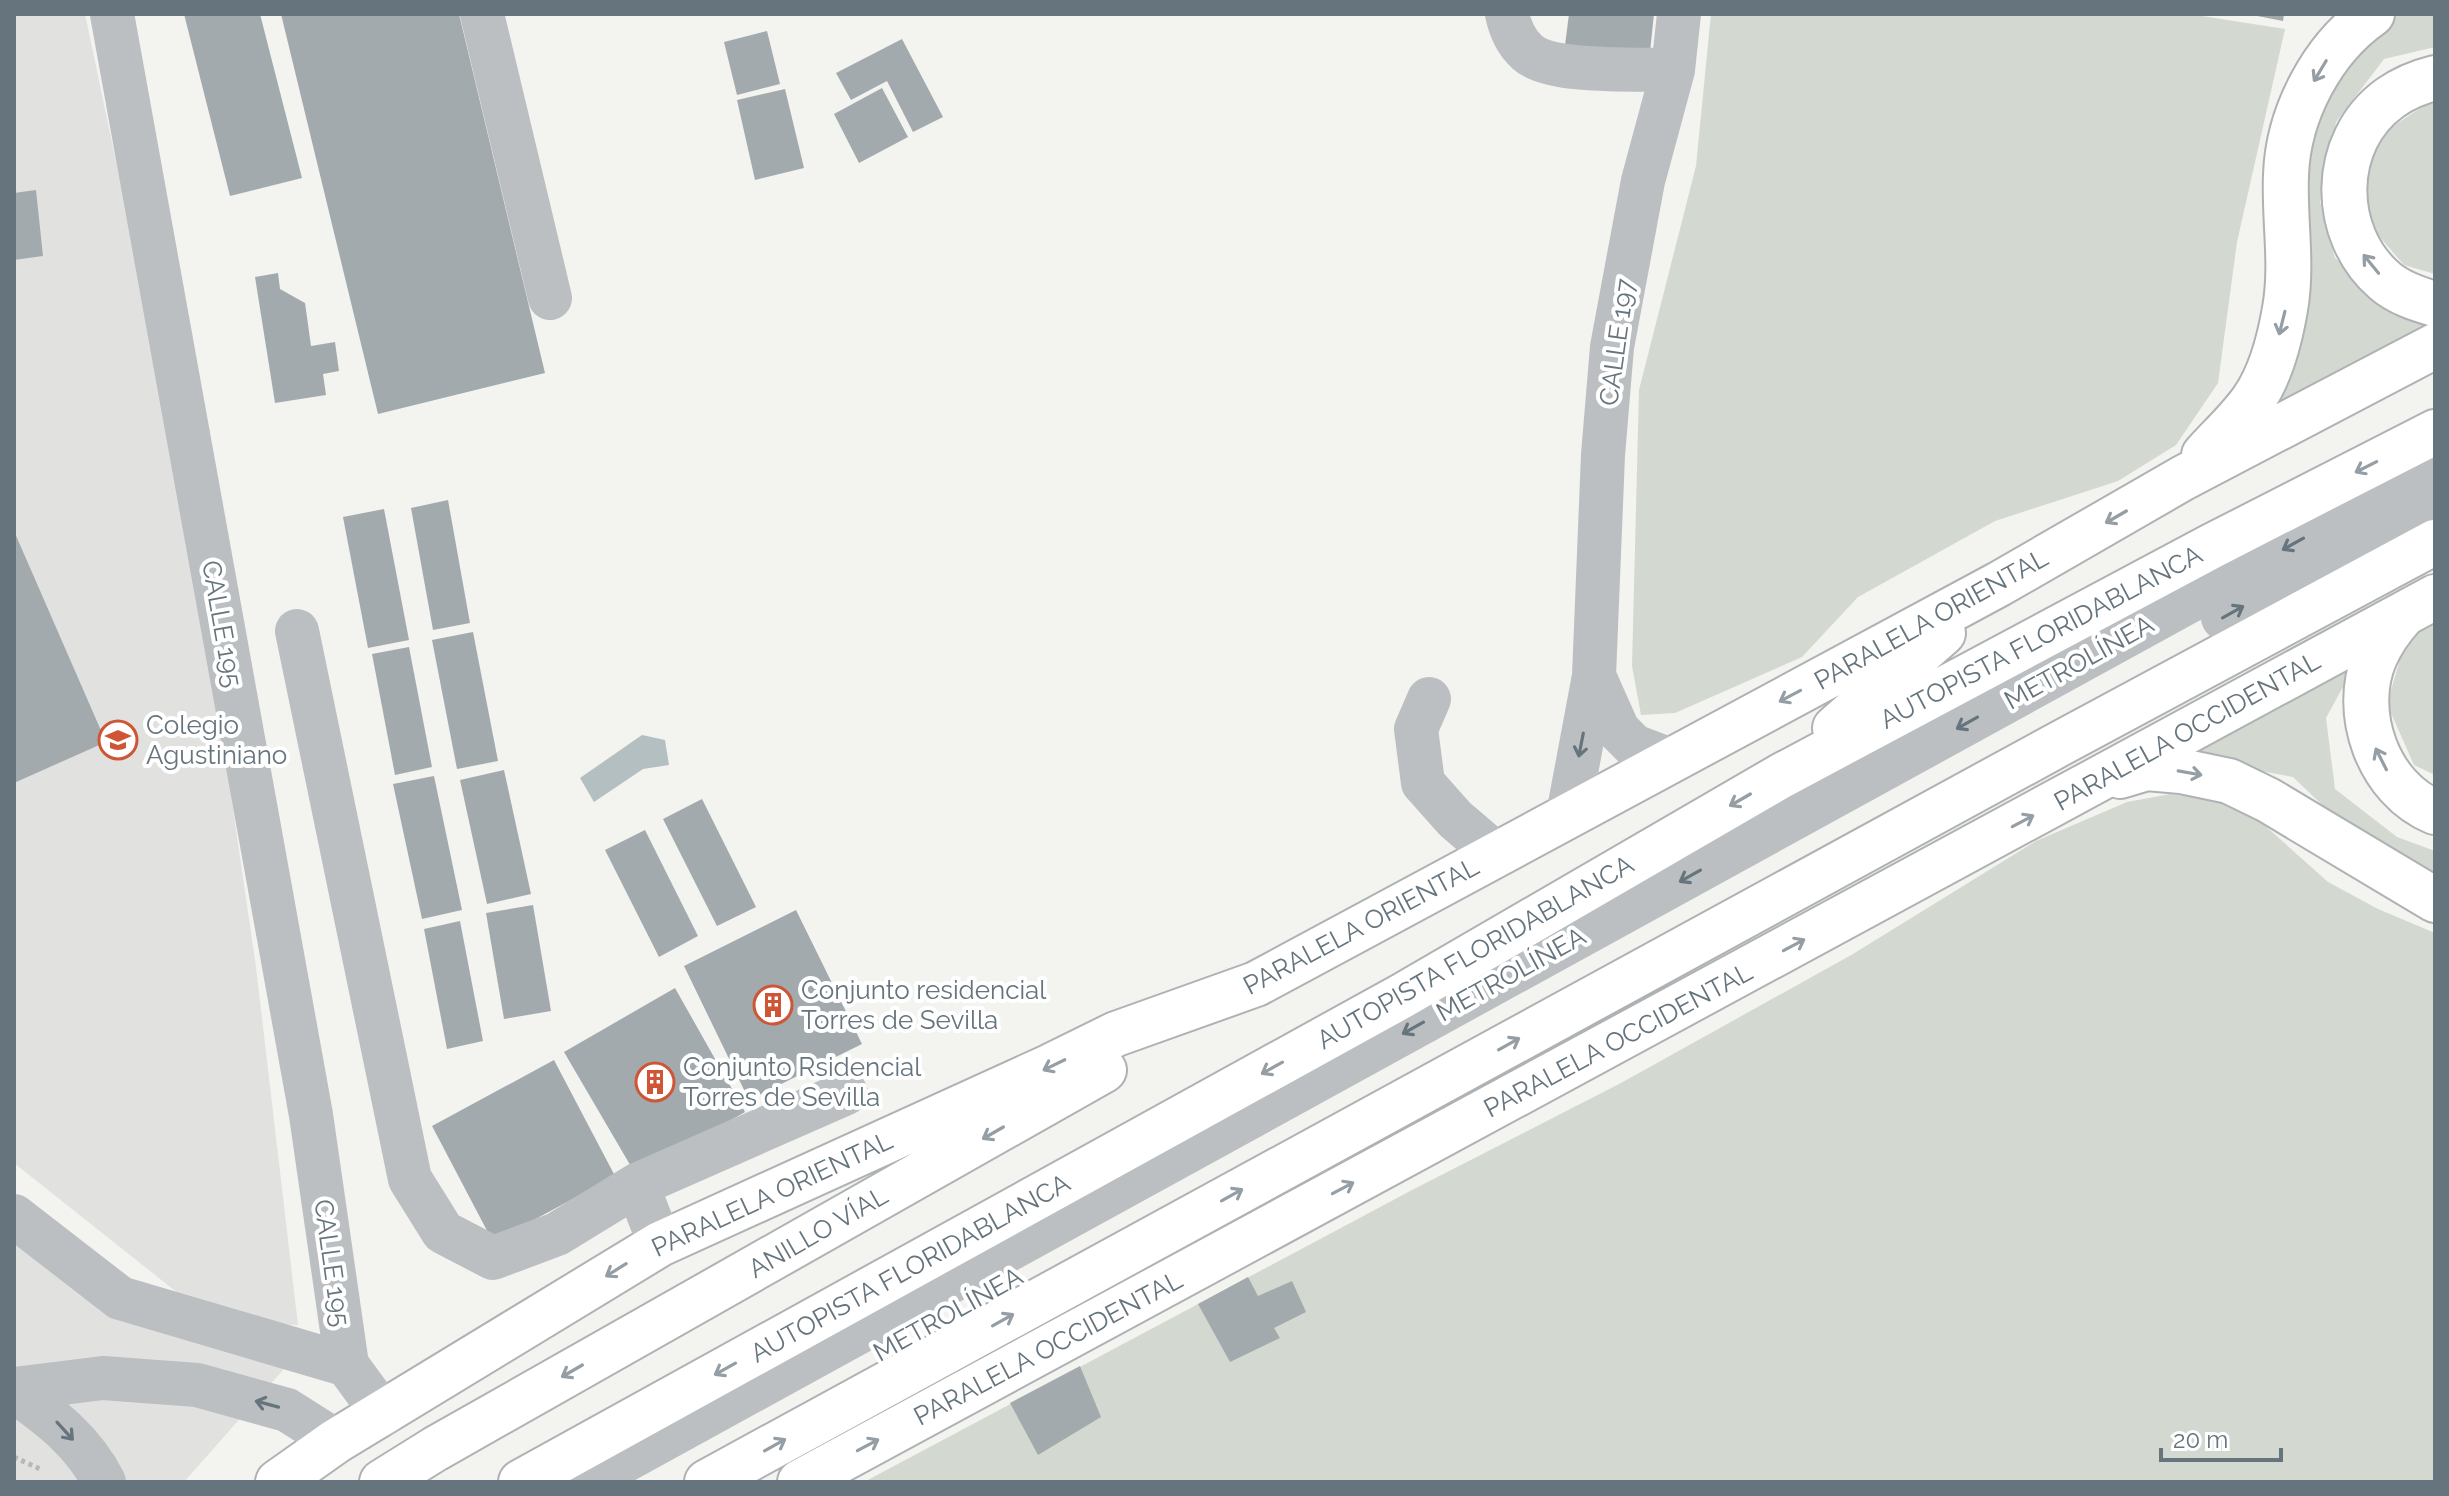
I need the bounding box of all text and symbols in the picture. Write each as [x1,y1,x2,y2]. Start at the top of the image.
one-way arrow [2312,59,2328,82]
one-way arrow [2362,254,2379,275]
street label: CALLE 197 [1593,276,1641,407]
one-way arrow [2274,310,2289,336]
one-way arrow [2354,460,2378,476]
one-way arrow [2105,509,2128,525]
one-way arrow [2282,536,2305,552]
street label: AUTOPISTA FLORIDABLANCA [1875,539,2208,735]
street label: PARALELA ORIENTAL [1809,542,2053,696]
street label: CALLE 195 [196,558,248,690]
one-way arrow [2221,604,2244,620]
street label: METROLÍNEA [1999,608,2159,715]
street label: PARALELA OCCIDENTAL [2049,645,2325,817]
one-way arrow [1779,688,1802,704]
place label: Colegio Agustiniano [146,710,287,770]
one-way arrow [1956,716,1979,732]
school or university icon: Colegio Agustiniano [97,719,139,761]
one-way arrow [1573,732,1588,758]
one-way arrow [2372,747,2388,771]
one-way arrow [2177,767,2203,782]
one-way arrow [1729,792,1752,808]
one-way arrow [2010,813,2034,828]
street label: AUTOPISTA FLORIDABLANCA [1311,849,1639,1055]
street label: PARALELA ORIENTAL [1238,851,1484,1001]
one-way arrow [1679,868,1702,884]
street label: METROLÍNEA [1431,920,1591,1027]
one-way arrow [1782,936,1805,952]
street label: PARALELA OCCIDENTAL [1479,957,1757,1123]
place label: Conjunto residencial Torres de Sevilla [801,975,1047,1035]
building icon: Conjunto residencial Torres de Sevilla [752,984,794,1026]
one-way arrow [1402,1020,1425,1036]
one-way arrow [1497,1036,1520,1052]
place label: Conjunto Rsidencial Torres de Sevilla [683,1052,922,1112]
one-way arrow [1042,1058,1066,1073]
building icon: Conjunto Rsidencial Torres de Sevilla [634,1061,676,1103]
one-way arrow [1261,1061,1284,1077]
street label: PARALELA ORIENTAL [647,1125,897,1263]
one-way arrow [982,1125,1005,1141]
street label: AUTOPISTA FLORIDABLANCA [745,1167,1075,1369]
street label: ANILLO VÍAL [743,1180,893,1284]
one-way arrow [1331,1180,1355,1195]
one-way arrow [1219,1187,1243,1203]
street label: CALLE 195 [308,1197,356,1329]
street label: METROLÍNEA [868,1260,1028,1367]
one-way arrow [605,1263,628,1279]
street label: PARALELA OCCIDENTAL [909,1265,1187,1431]
one-way arrow [991,1312,1015,1327]
one-way arrow [714,1362,738,1377]
one-way arrow [561,1363,584,1379]
one-way arrow [255,1396,281,1411]
scale bar [2161,1412,2281,1462]
one-way arrow [56,1420,74,1440]
text: 20 m [2173,1425,2228,1454]
one-way arrow [763,1436,786,1452]
one-way arrow [856,1437,880,1452]

